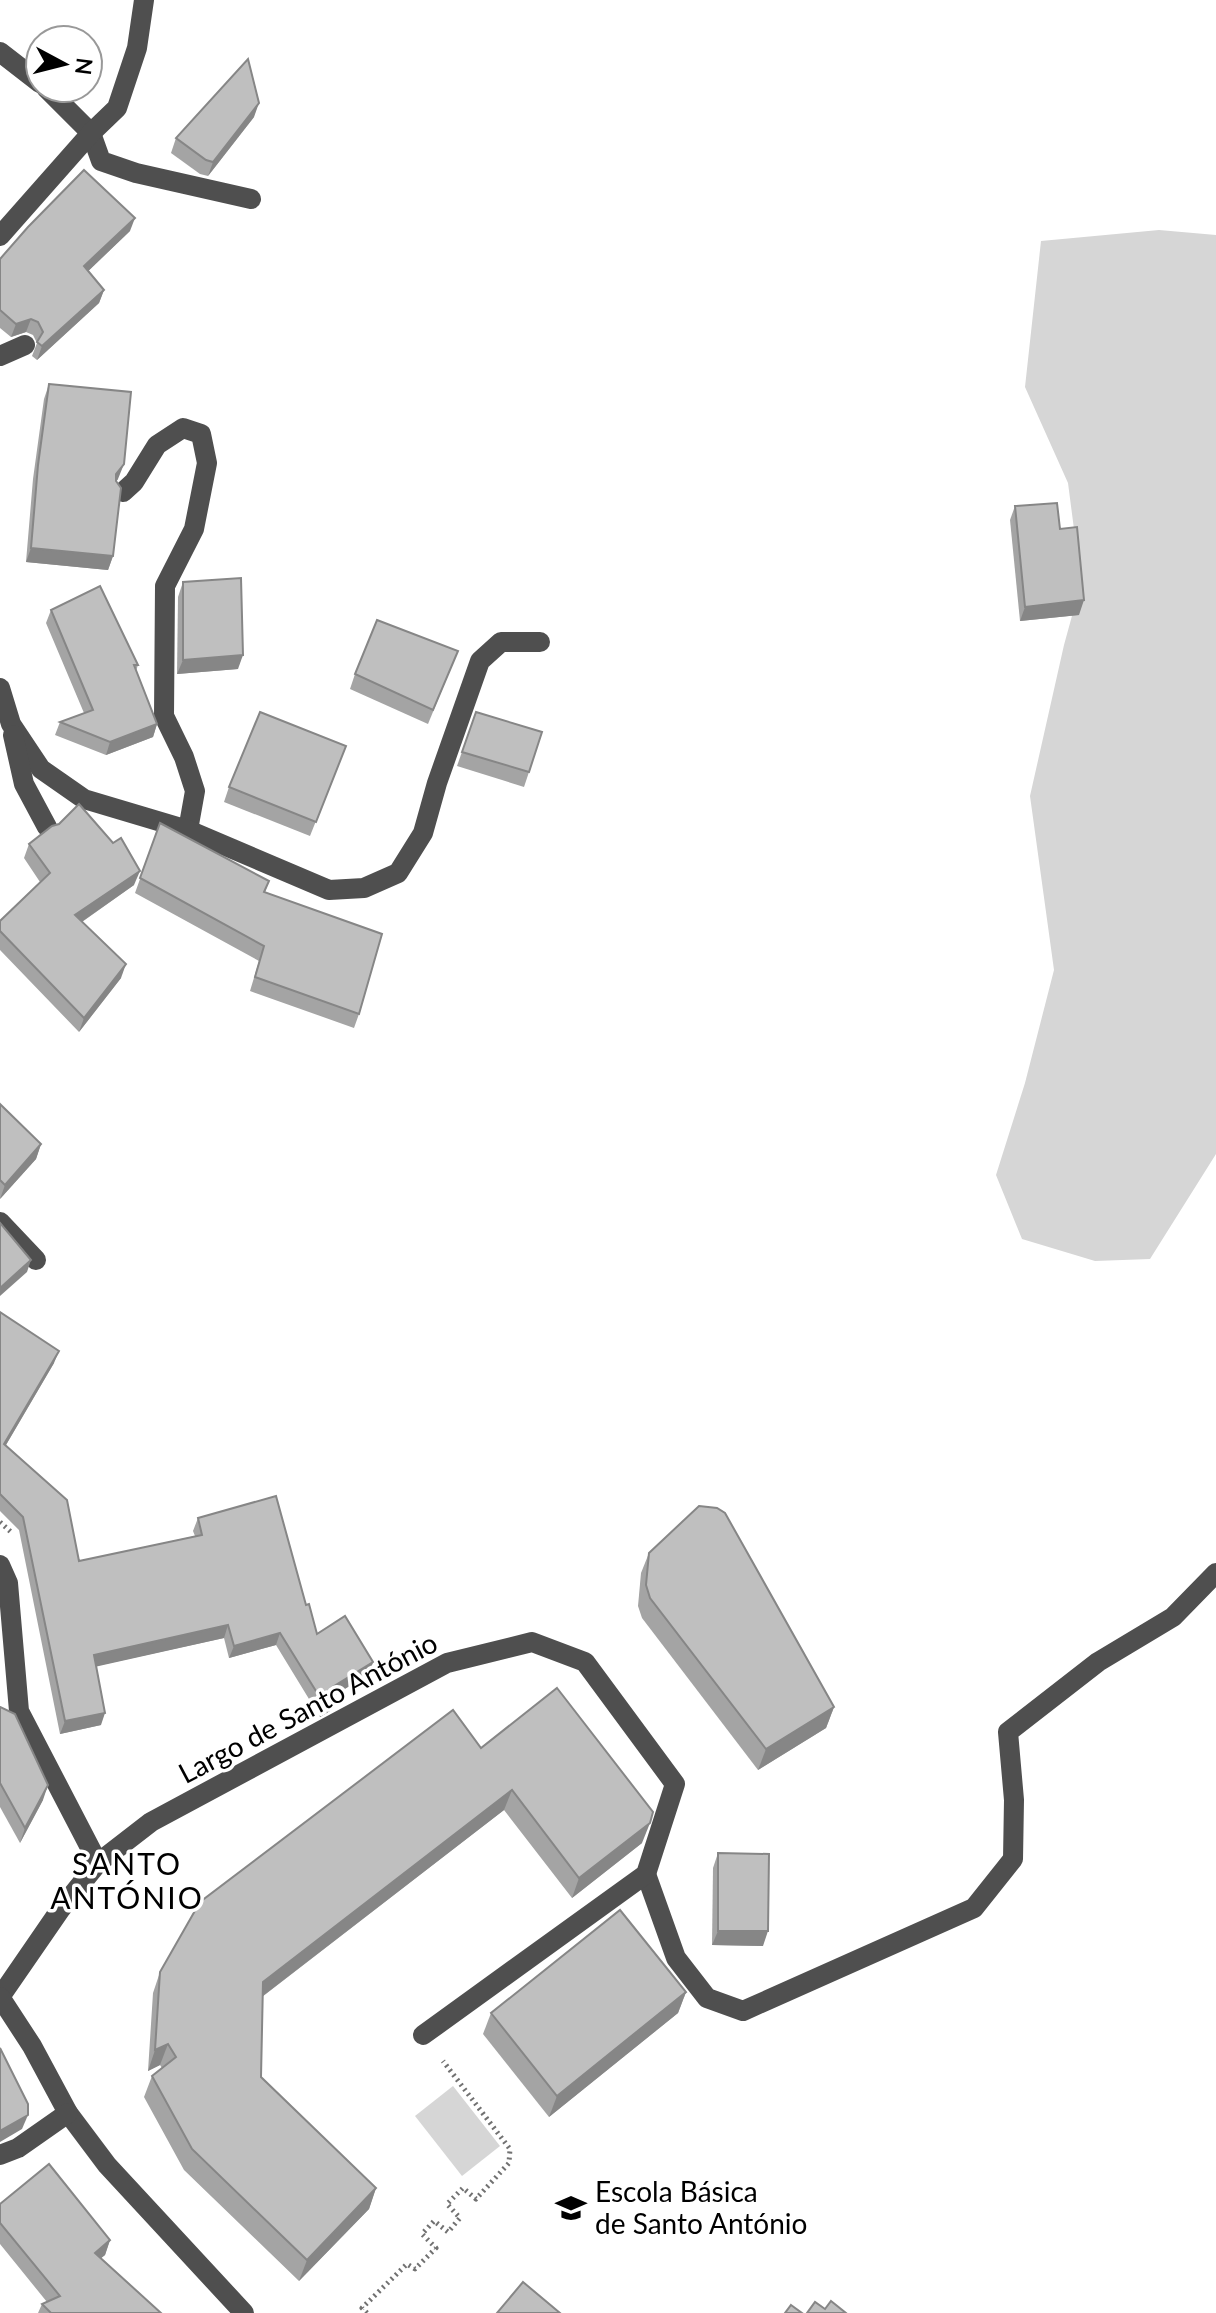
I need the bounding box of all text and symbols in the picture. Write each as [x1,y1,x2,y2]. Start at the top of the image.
north arrow [24,24,104,104]
text: N [70,56,99,77]
street label: Largo de Santo António [172,1625,443,1790]
district label: SANTO ANTÓNIO [50,1845,204,1915]
place label: Escola Básica de Santo António [595,2174,807,2240]
school or university icon: Escola Básica de Santo António [554,2191,588,2225]

